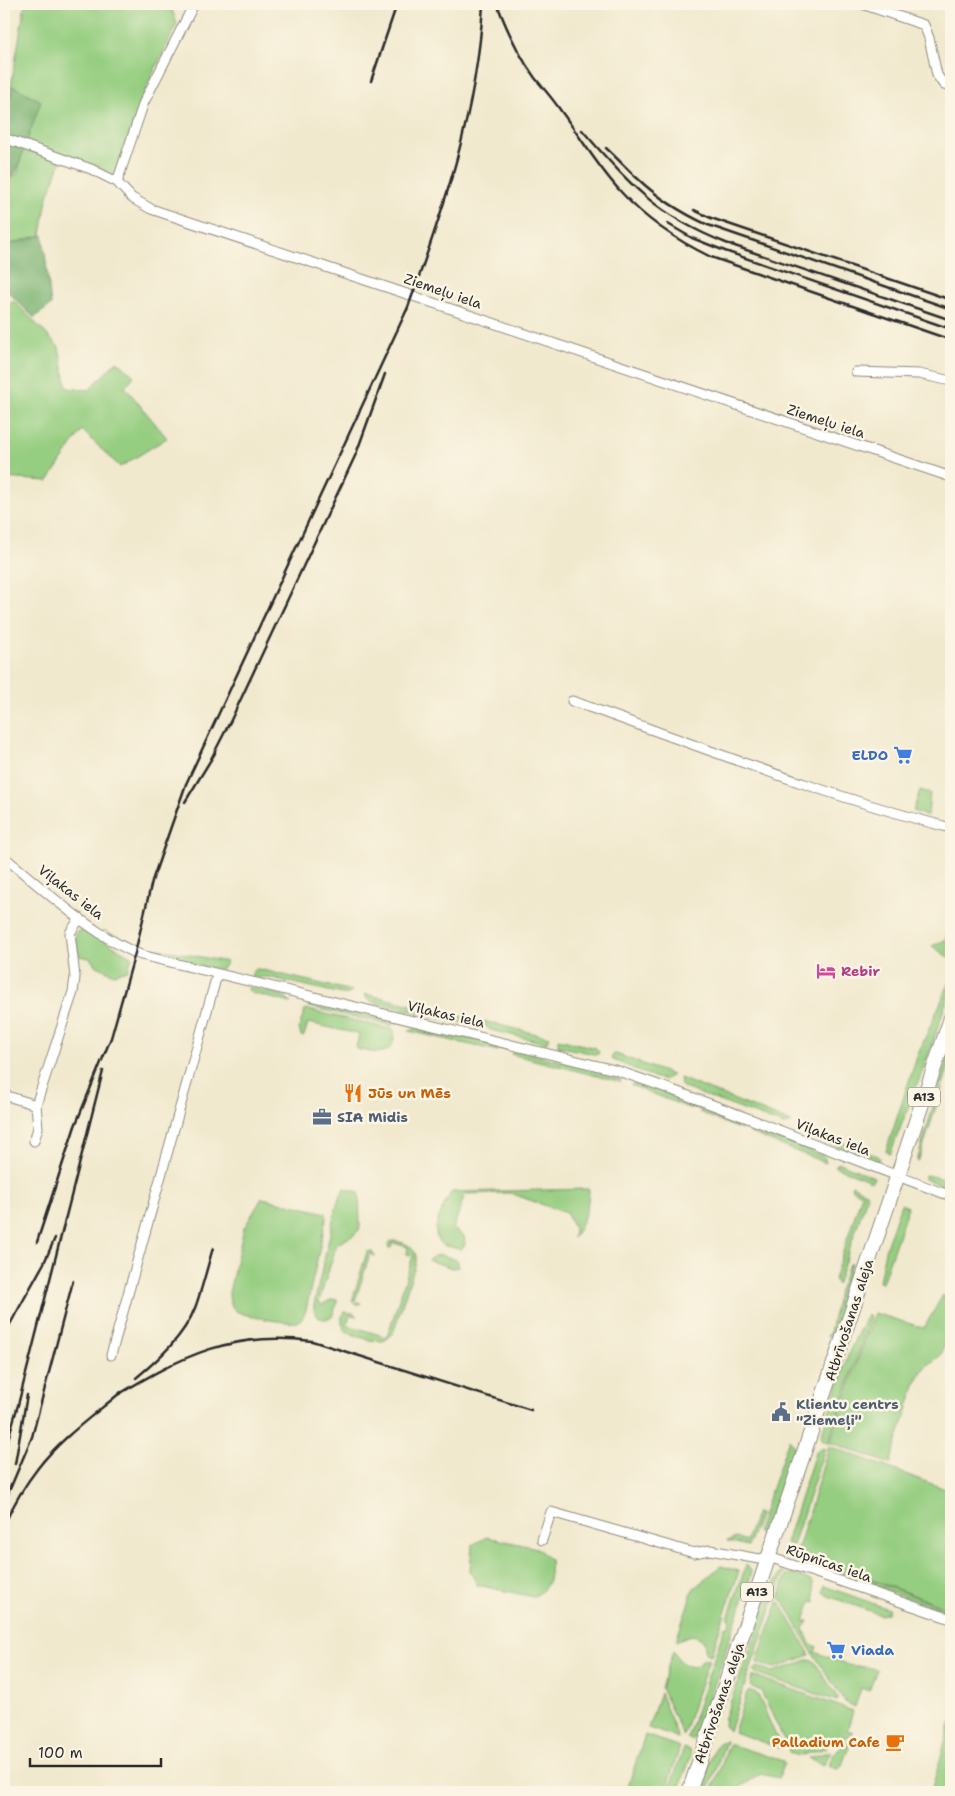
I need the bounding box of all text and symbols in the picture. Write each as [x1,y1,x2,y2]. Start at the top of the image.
street label: Ziemeļu iela [401,269,484,314]
street label: Ziemeļu iela [784,400,868,443]
supermarket icon: ELDO [892,744,914,766]
place label: ELDO [852,746,888,764]
street label: Viļakas iela [34,861,108,924]
hotel icon: Rebir [815,960,837,982]
place label: Rebir [841,962,880,980]
street label: Viļakas iela [405,996,487,1033]
restaurant icon: Jūs un Mēs [342,1082,364,1104]
place label: Jūs un Mēs [368,1084,451,1102]
road number: A13 [908,1088,940,1106]
office icon: SIA Midis [311,1106,333,1128]
place label: SIA Midis [337,1108,408,1126]
street label: Viļakas iela [793,1115,873,1161]
street label: Atbrīvošanas aleja [821,1256,877,1383]
place label: Klientu centrs "Ziemeļi" [796,1395,899,1430]
public building icon: Klientu centrs "Ziemeļi" [770,1401,792,1423]
street label: Rūpnīcas iela [784,1540,874,1586]
road number: A13 [741,1582,773,1601]
supermarket icon: Viada [825,1639,847,1661]
street label: Atbrīvošanas aleja [690,1640,748,1766]
place label: Viada [851,1641,894,1659]
cafe icon: Palladium Cafe [884,1731,906,1753]
place label: Palladium Cafe [772,1733,880,1751]
scale bar [30,1736,161,1768]
text: 100 m [38,1743,83,1763]

